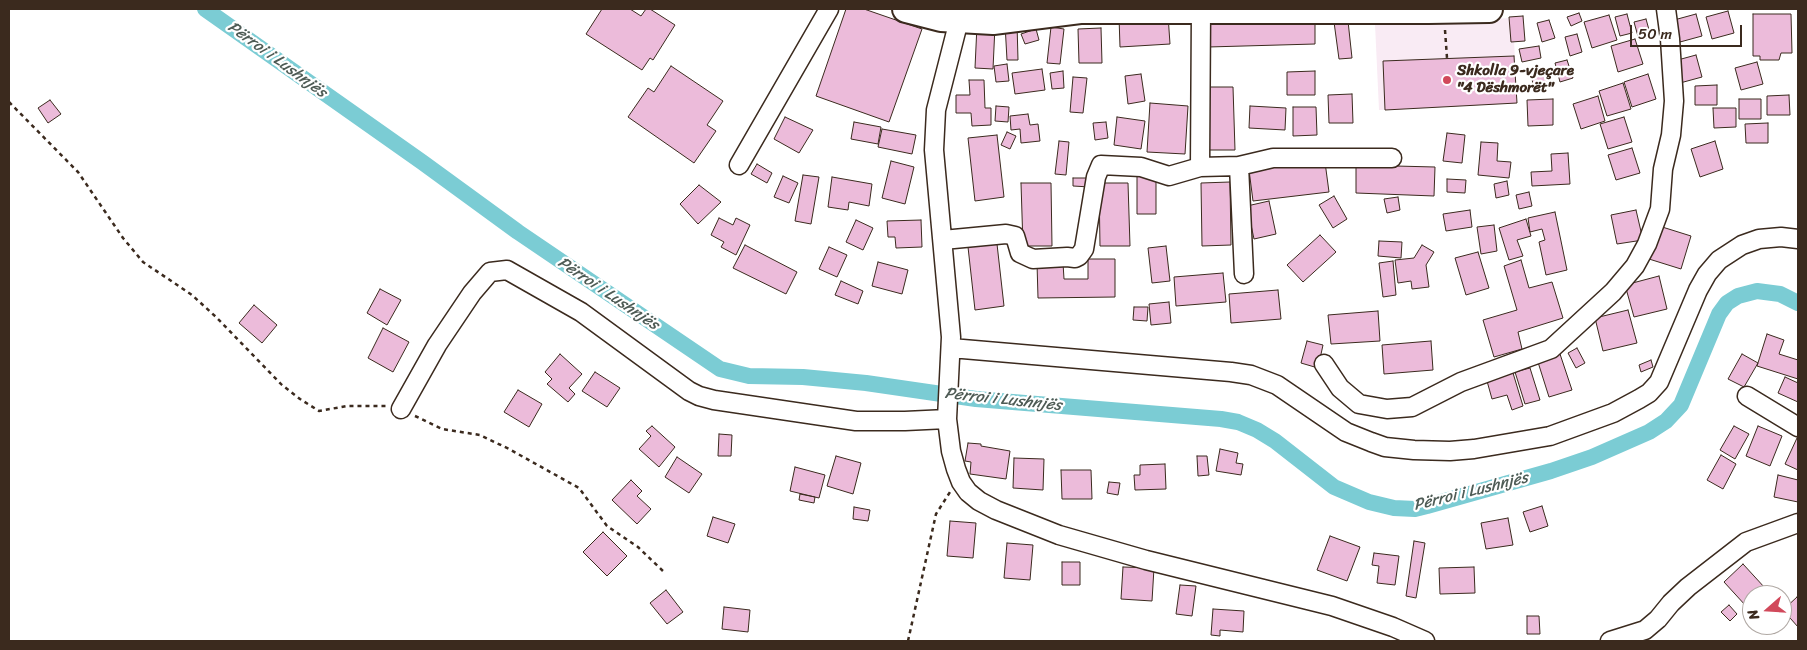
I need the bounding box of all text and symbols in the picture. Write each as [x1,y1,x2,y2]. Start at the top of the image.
scale bar [1632,15,1744,47]
water label: Përroi i Lushnjës [224,18,330,102]
text: 50 m [1638,21,1672,47]
place label: Shkolla 9-vjeçare "4 Dëshmorët" [1457,62,1574,97]
marker: Shkolla 9-vjeçare "4 Dëshmorët" [1441,74,1453,86]
water label: Përroi i Lushnjës [554,253,662,335]
water label: Përroi i Lushnjës [944,384,1062,416]
water label: Përroi i Lushnjës [1412,468,1530,516]
north arrow [1742,585,1792,635]
text: N [1740,606,1767,623]

